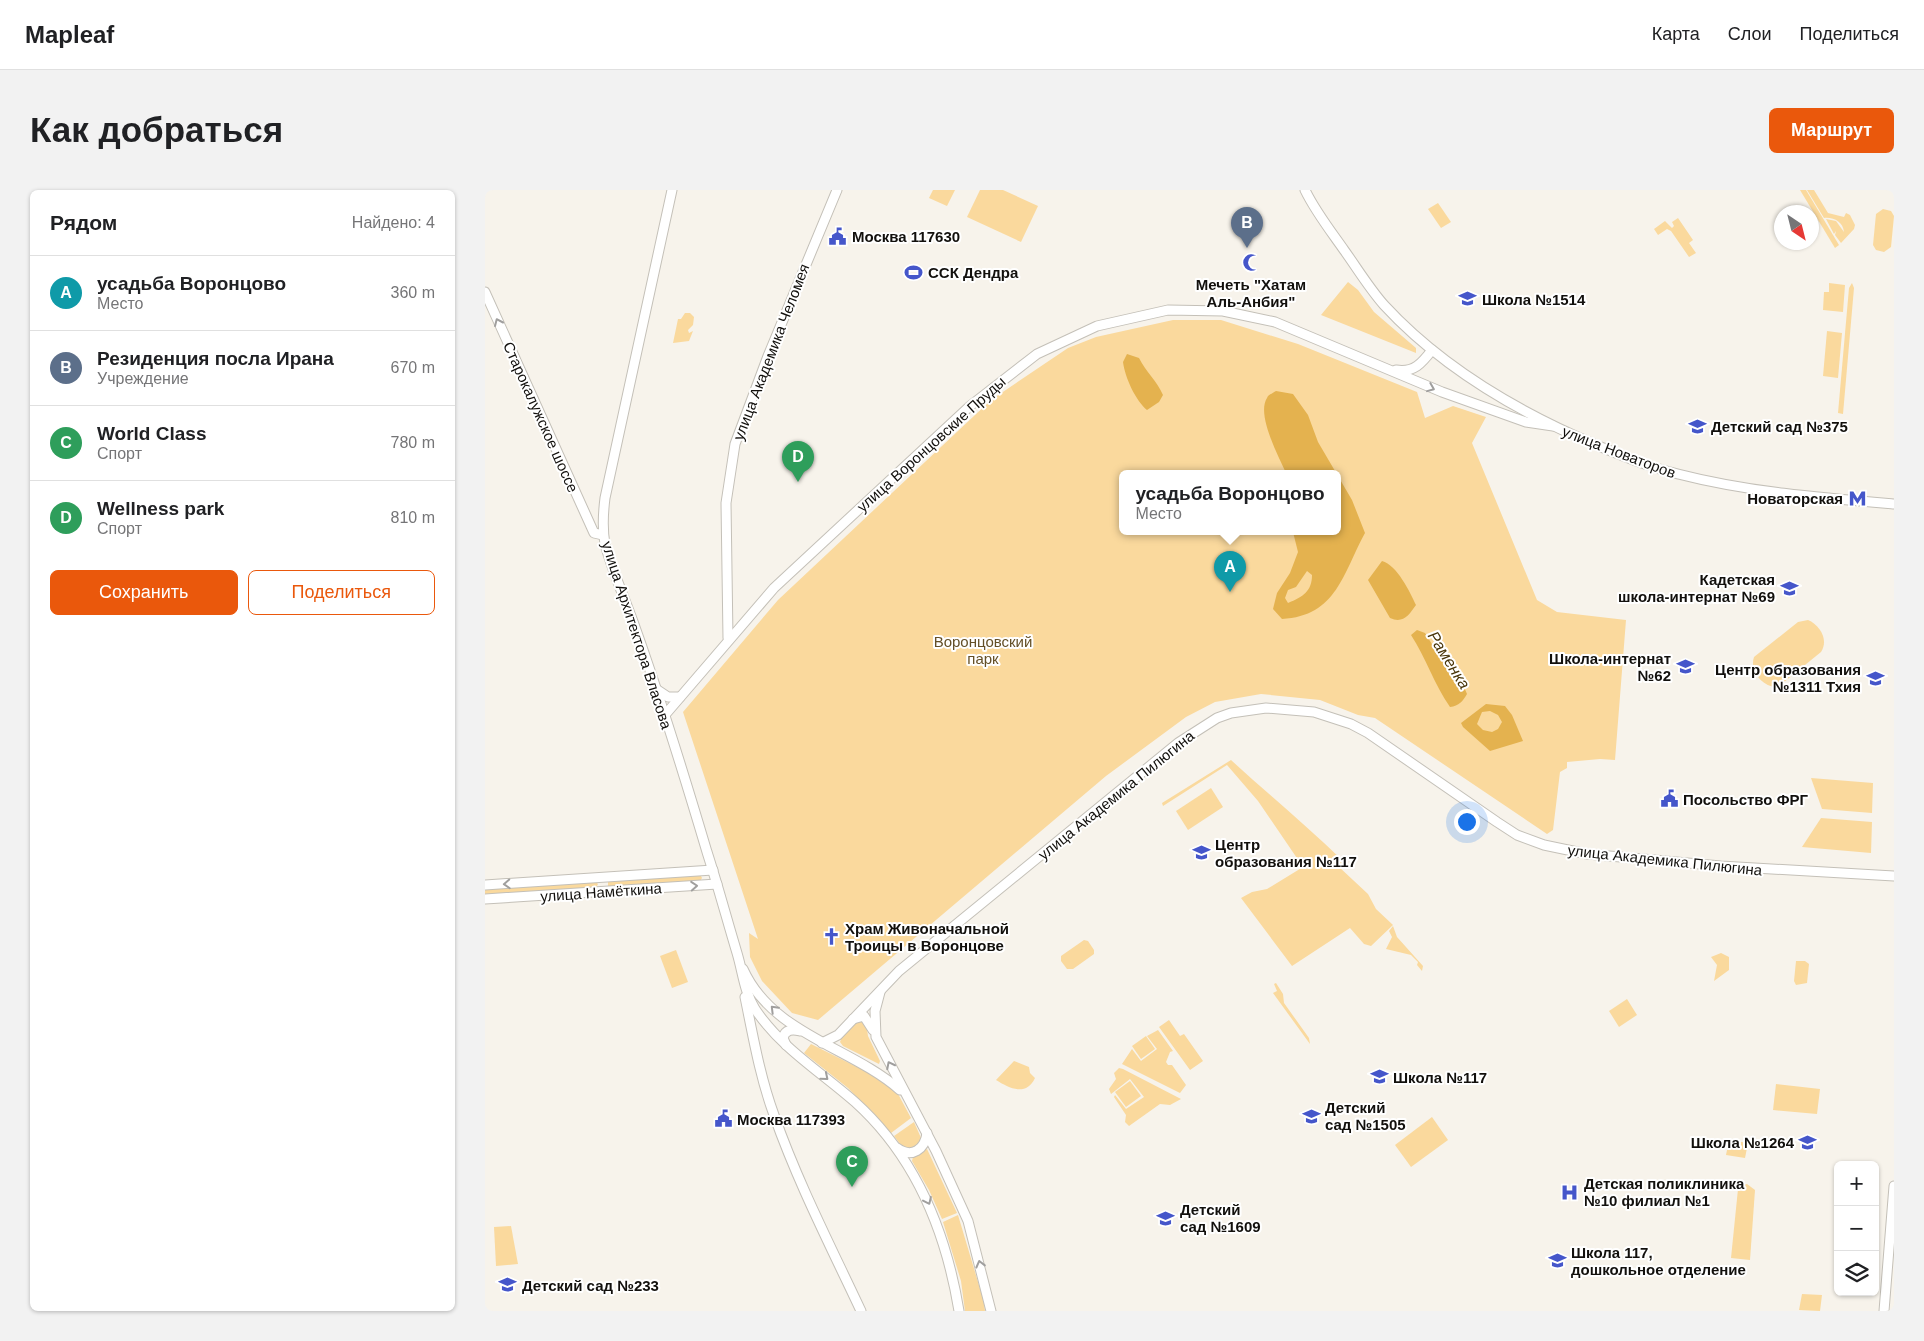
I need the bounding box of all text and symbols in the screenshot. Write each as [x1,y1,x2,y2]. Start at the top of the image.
text: Mapleaf [25,21,114,48]
text: Карта [1652,24,1700,44]
text: Слои [1728,24,1772,44]
text: Поделиться [1800,24,1899,44]
button: Маршрут [1769,108,1894,153]
text: Как добраться [30,110,283,149]
north arrow [1774,205,1819,250]
pin: B [1231,207,1263,248]
text: Рядом [50,211,117,234]
text: Найдено: 4 [352,214,435,231]
public building icon: Москва 117630 [828,226,848,246]
place label: Москва 117630 [852,228,960,245]
mosque icon: Мечеть "Хатам Аль-Анбия" [1241,253,1261,273]
street label: улица Академика Челомея [729,261,813,443]
sports icon: ССК Дендра [904,262,924,282]
place label: ССК Дендра [928,264,1019,281]
text: усадьба Воронцово [97,273,286,294]
place label: Мечеть "Хатам Аль-Анбия" [1196,276,1306,310]
text: A [60,284,72,301]
text: 360 m [391,284,435,301]
school or university icon: Школа №1514 [1458,289,1478,309]
place label: Школа №1514 [1482,291,1586,308]
text: Место [97,295,143,312]
one-way arrow [494,318,505,327]
street label: Старокалужское шоссе [500,339,582,495]
text: Резиденция посла Ирана [97,348,334,369]
text: B [60,359,72,376]
text: 670 m [391,359,435,376]
text: Учреждение [97,370,189,387]
street label: улица Воронцовские Пруды [853,373,1009,515]
one-way arrow [1426,382,1435,392]
school or university icon: Детский сад №375 [1687,416,1707,436]
place label: Детский сад №375 [1711,418,1848,435]
text: World Class [97,423,206,444]
street label: улица Новаторов [1560,423,1678,481]
text: C [60,434,72,451]
text: 780 m [391,434,435,451]
pin: D [782,441,814,482]
text: Спорт [97,445,142,462]
popup [1119,470,1341,535]
text: усадьба Воронцово [1135,483,1325,504]
metro station icon: Новаторская [1847,488,1867,508]
place label: Новаторская [1747,490,1843,507]
text: Wellness park [97,498,224,519]
text: Место [1135,505,1182,522]
text: D [60,509,72,526]
text: 810 m [391,509,435,526]
text: Спорт [97,520,142,537]
street label: улица Архитектора Власова [599,539,676,732]
pin: A [1214,551,1246,592]
button: Сохранить [50,570,238,615]
button: Поделиться [248,570,435,615]
place label: Кадетская школа-интернат №69 [1618,571,1775,605]
school or university icon: Кадетская школа-интернат №69 [1779,578,1799,598]
water label: Раменка [1425,628,1473,692]
park label: Воронцовский парк [934,633,1032,667]
place label: Школа-интернат №62 [1549,650,1671,684]
school or university icon: Школа-интернат №62 [1675,657,1695,677]
place label: Центр образования №1311 Тхия [1715,661,1861,695]
school or university icon: Центр образования №1311 Тхия [1865,668,1885,688]
street label: улица Академика Пилюгина [1035,726,1198,863]
public building icon: Посольство ФРГ [1659,789,1679,809]
place label: Посольство ФРГ [1683,791,1808,808]
your location [1454,809,1480,835]
place label: Центр образования №117 [1215,836,1357,870]
street label: улица Академика Пилюгина [1567,841,1764,879]
school or university icon: Центр образования №117 [1191,843,1211,863]
one-way arrow [503,878,511,889]
street label: улица Намёткина [540,879,663,905]
one-way arrow [690,880,698,891]
place label: Храм Живоначальной Троицы в Воронцове [845,920,1009,954]
church icon: Храм Живоначальной Троицы в Воронцове [821,927,841,947]
one-way arrow [771,1005,780,1014]
one-way arrow [886,1061,897,1070]
school or university icon: Школа №117 [1369,1067,1389,1087]
place label: Школа №117 [1393,1069,1487,1086]
one-way arrow [820,1072,829,1081]
place label: Детский сад №1505 [1325,1099,1406,1133]
school or university icon: Детский сад №1505 [1301,1106,1321,1126]
public building icon: Москва 117393 [713,1109,733,1129]
place label: Москва 117393 [737,1111,845,1128]
school or university icon: Школа №1264 [1798,1132,1818,1152]
place label: Школа №1264 [1691,1134,1795,1151]
pin: C [836,1146,868,1187]
map controls [1834,1161,1879,1296]
button: + [1834,1161,1879,1206]
place label: Детская поликлиника №10 филиал №1 [1584,1175,1745,1209]
hospital icon: Детская поликлиника №10 филиал №1 [1560,1182,1580,1202]
one-way arrow [921,1196,932,1205]
place label: Детский сад №1609 [1180,1201,1261,1235]
button: − [1834,1206,1879,1251]
school or university icon: Детский сад №1609 [1156,1208,1176,1228]
place label: Школа 117, дошкольное отделение [1571,1244,1746,1278]
school or university icon: Школа 117, дошкольное отделение [1547,1251,1567,1271]
button: layers [1834,1251,1879,1296]
one-way arrow [975,1259,986,1268]
school or university icon: Детский сад №233 [498,1275,518,1295]
place label: Детский сад №233 [522,1277,659,1294]

